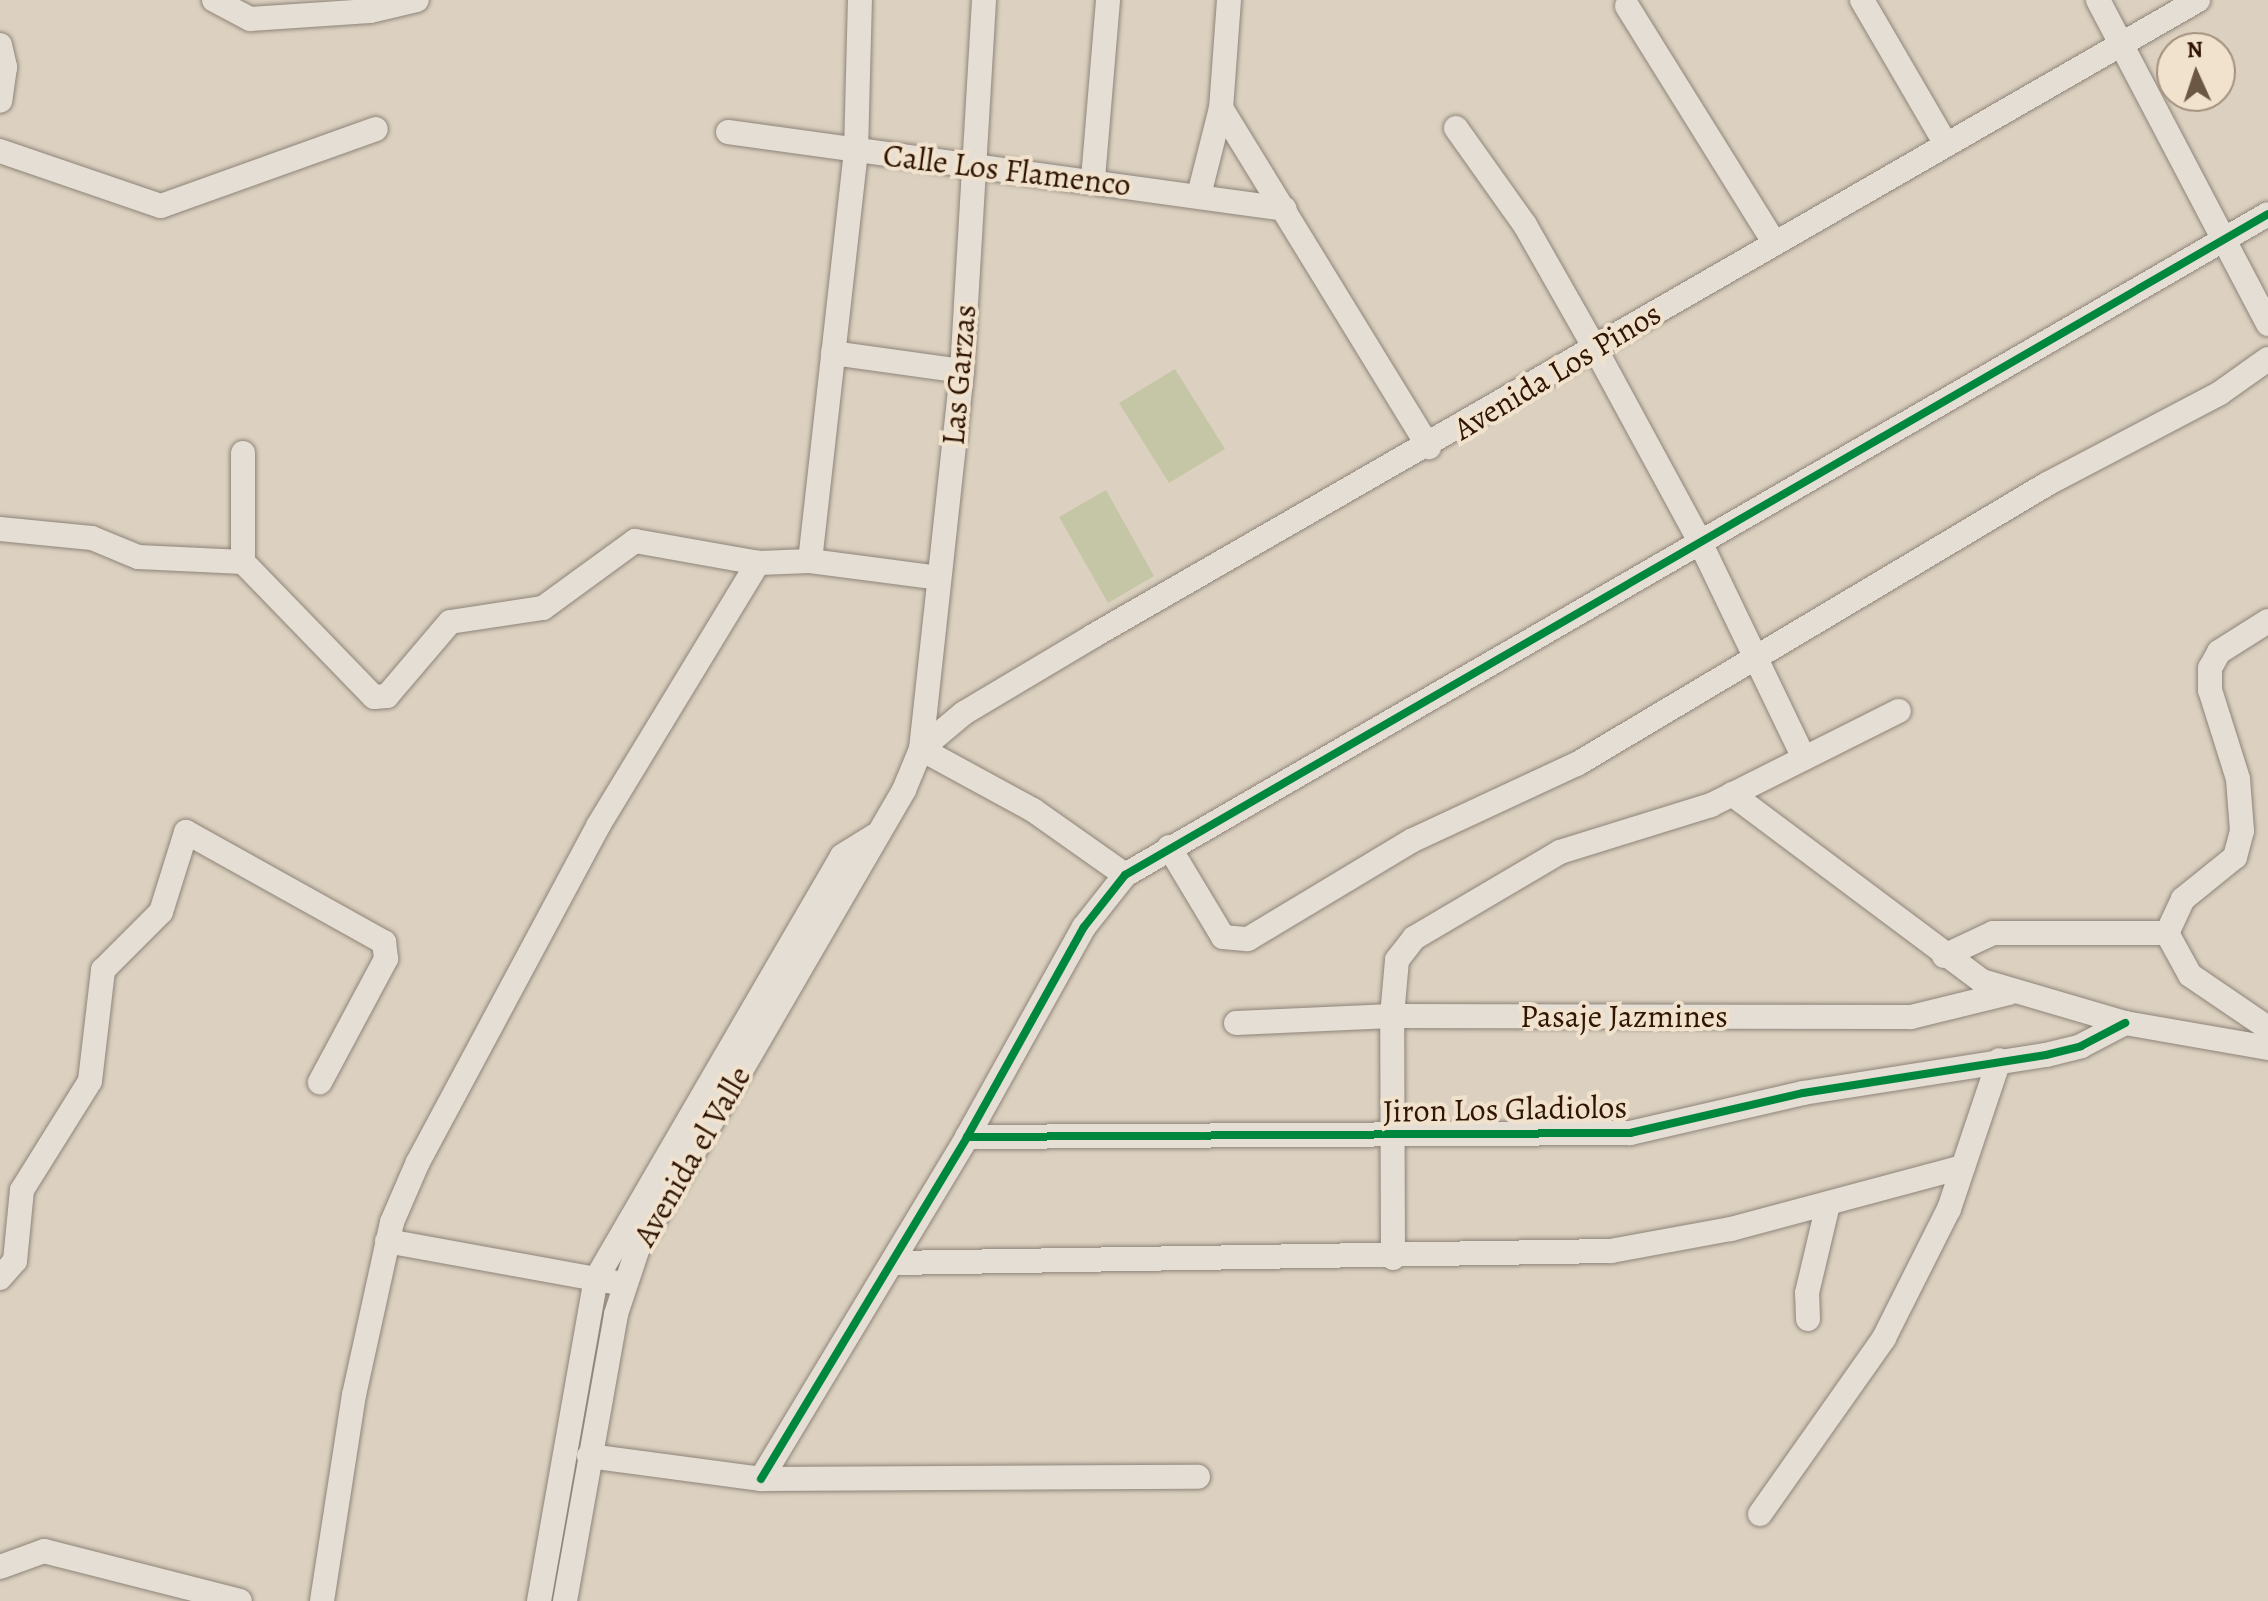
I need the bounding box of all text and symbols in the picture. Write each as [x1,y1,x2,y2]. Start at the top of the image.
north arrow [2156,32,2236,112]
text: N [2186,35,2204,65]
street label: Calle Los Flamenco [881,136,1133,204]
street label: Avenida Los Pinos [1446,294,1668,448]
street label: Las Garzas [934,303,984,447]
street label: Pasaje Jazmines [1520,997,1728,1035]
street label: Avenida el Valle [625,1059,759,1253]
street label: Jiron Los Gladiolos [1382,1088,1628,1130]

